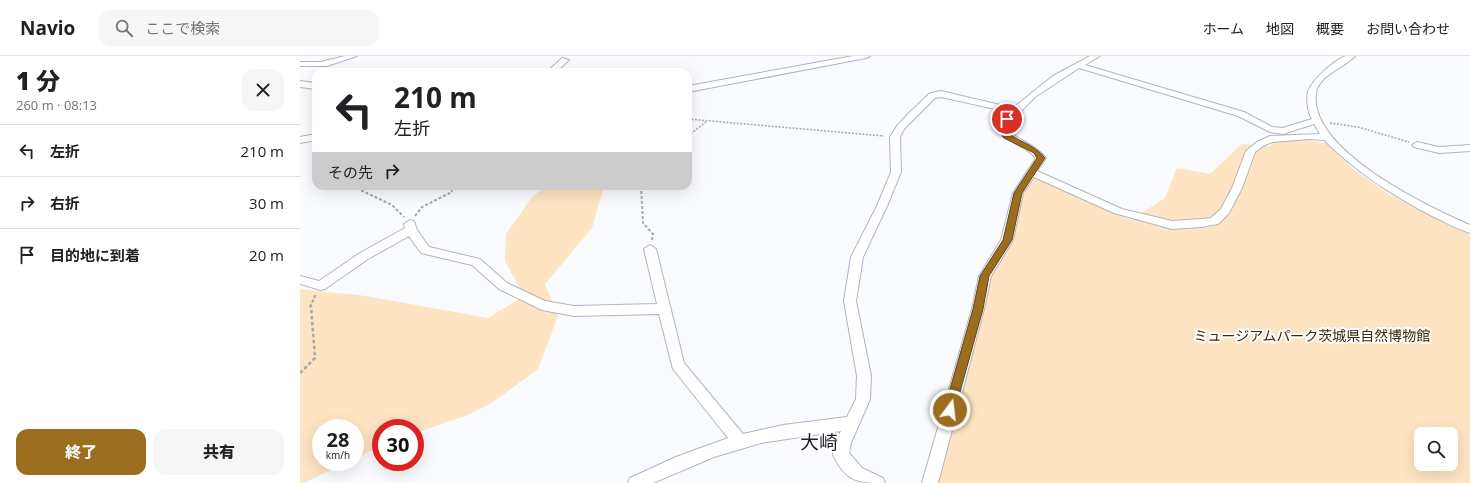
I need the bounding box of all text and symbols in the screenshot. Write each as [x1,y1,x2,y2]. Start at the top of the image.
search box [99,10,379,46]
text: Navio [20,15,75,41]
icon: search [113,17,135,39]
text: ここで検索 [145,18,220,38]
text: ホーム [1202,19,1244,38]
text: 地図 [1266,19,1294,38]
text: 概要 [1316,19,1344,38]
text: お問い合わせ [1366,19,1450,38]
text: 1 分 [16,64,60,97]
button: close [242,69,284,111]
text: 210 m [394,78,477,116]
icon: left [328,84,380,136]
text: 260 m · 08:13 [16,96,97,114]
pin [990,102,1024,136]
icon: arrive [996,108,1018,130]
text: 左折 [394,116,430,140]
icon: left [16,140,38,162]
text: 左折 [50,141,80,161]
text: 210 m [240,141,284,161]
icon: right [381,160,403,182]
text: その先 [328,162,373,182]
icon: right [16,192,38,214]
text: 右折 [50,193,80,213]
text: 30 m [249,193,284,213]
icon: arrive [16,244,38,266]
text: 目的地に到着 [50,245,140,265]
text: 20 m [249,245,284,265]
park label: ミュージアムパーク茨城県自然博物館 [1194,326,1430,345]
position arrow [929,389,971,431]
speed limit sign: 30 [372,419,424,471]
text: 28 [327,426,349,453]
map controls [1414,427,1458,471]
button: search [1414,427,1458,471]
button: 終了 [16,429,146,475]
button: 共有 [154,429,284,475]
district label: 大崎 [800,429,838,455]
text: km/h [326,448,350,462]

